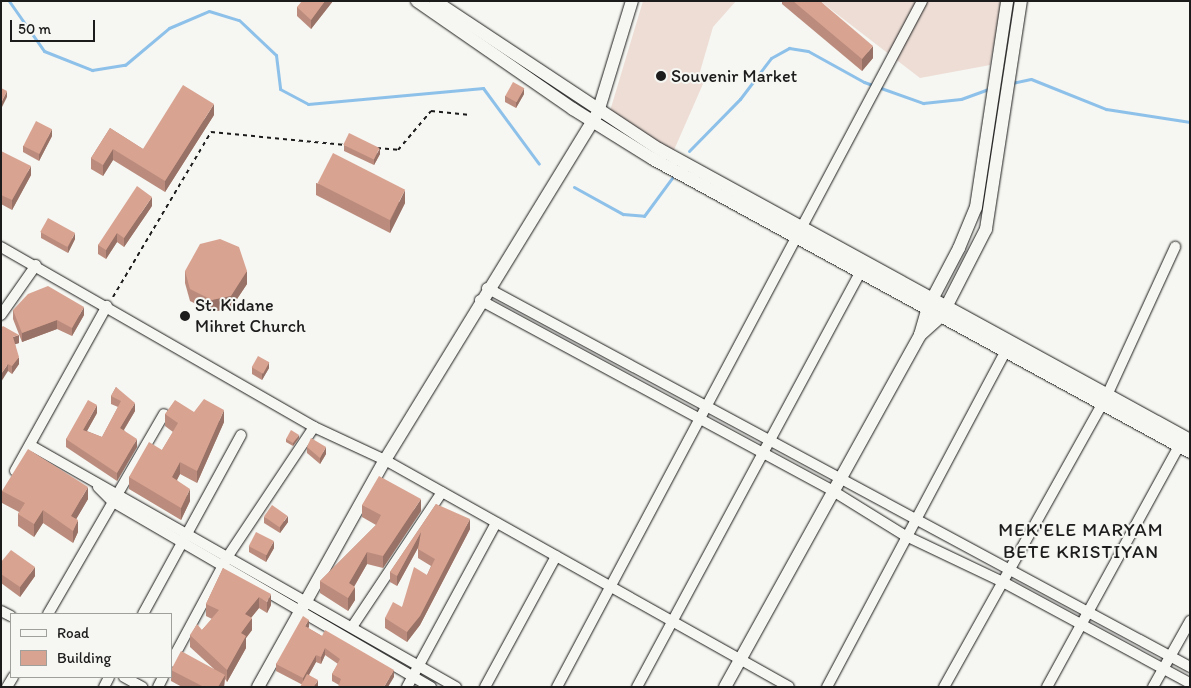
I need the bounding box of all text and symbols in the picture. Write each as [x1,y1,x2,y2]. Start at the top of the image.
scale bar [12,10,98,42]
text: 50 m [18,20,51,38]
place label: Souvenir Market [671,65,798,87]
marker: Souvenir Market [655,70,667,82]
place label: St. Kidane Mihret Church [195,295,306,338]
marker: St. Kidane Mihret Church [179,310,191,322]
district label: MEK'ELE MARYAM BETE KRISTIYAN [996,519,1166,563]
legend [10,613,172,678]
text: Road [57,624,89,642]
text: Building [57,649,111,667]

